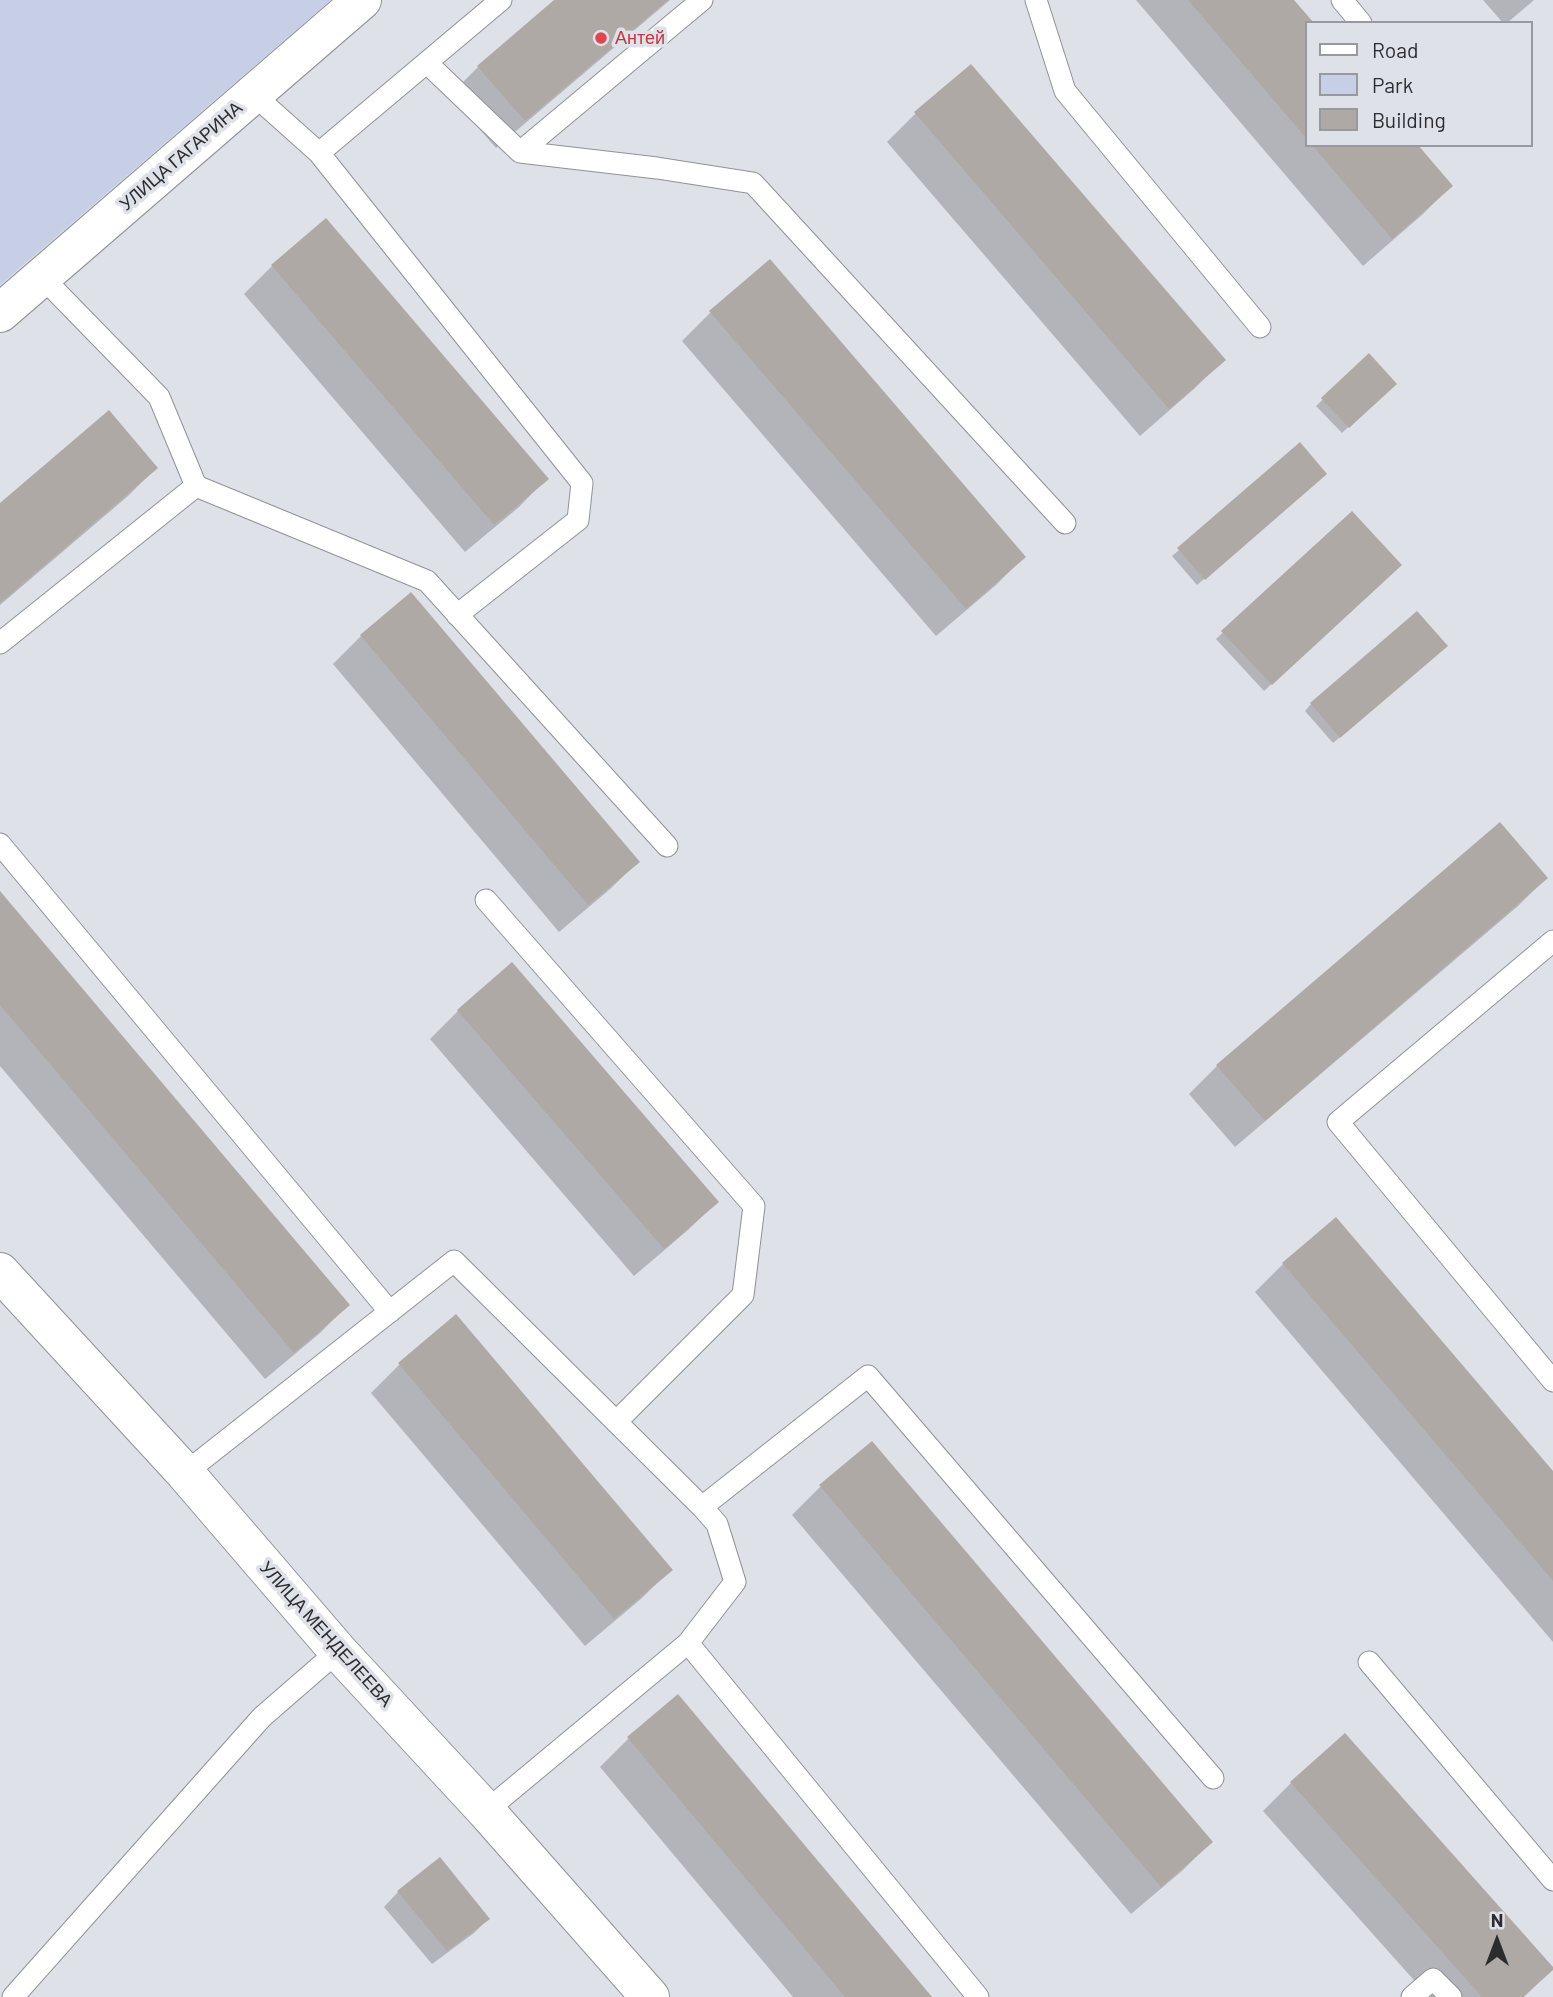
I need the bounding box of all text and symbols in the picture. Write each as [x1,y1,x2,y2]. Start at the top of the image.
legend [1304,21,1532,147]
place label: Антей [615,27,665,49]
marker: Антей [593,30,609,46]
text: Road [1372,37,1418,62]
text: Park [1372,72,1413,97]
street label: УЛИЦА ГАГАРИНА [115,97,247,215]
text: Building [1372,107,1446,132]
street label: УЛИЦА МЕНДЕЛЕЕВА [255,1557,397,1711]
north arrow [1462,1906,1532,1976]
text: N [1491,1908,1503,1931]

